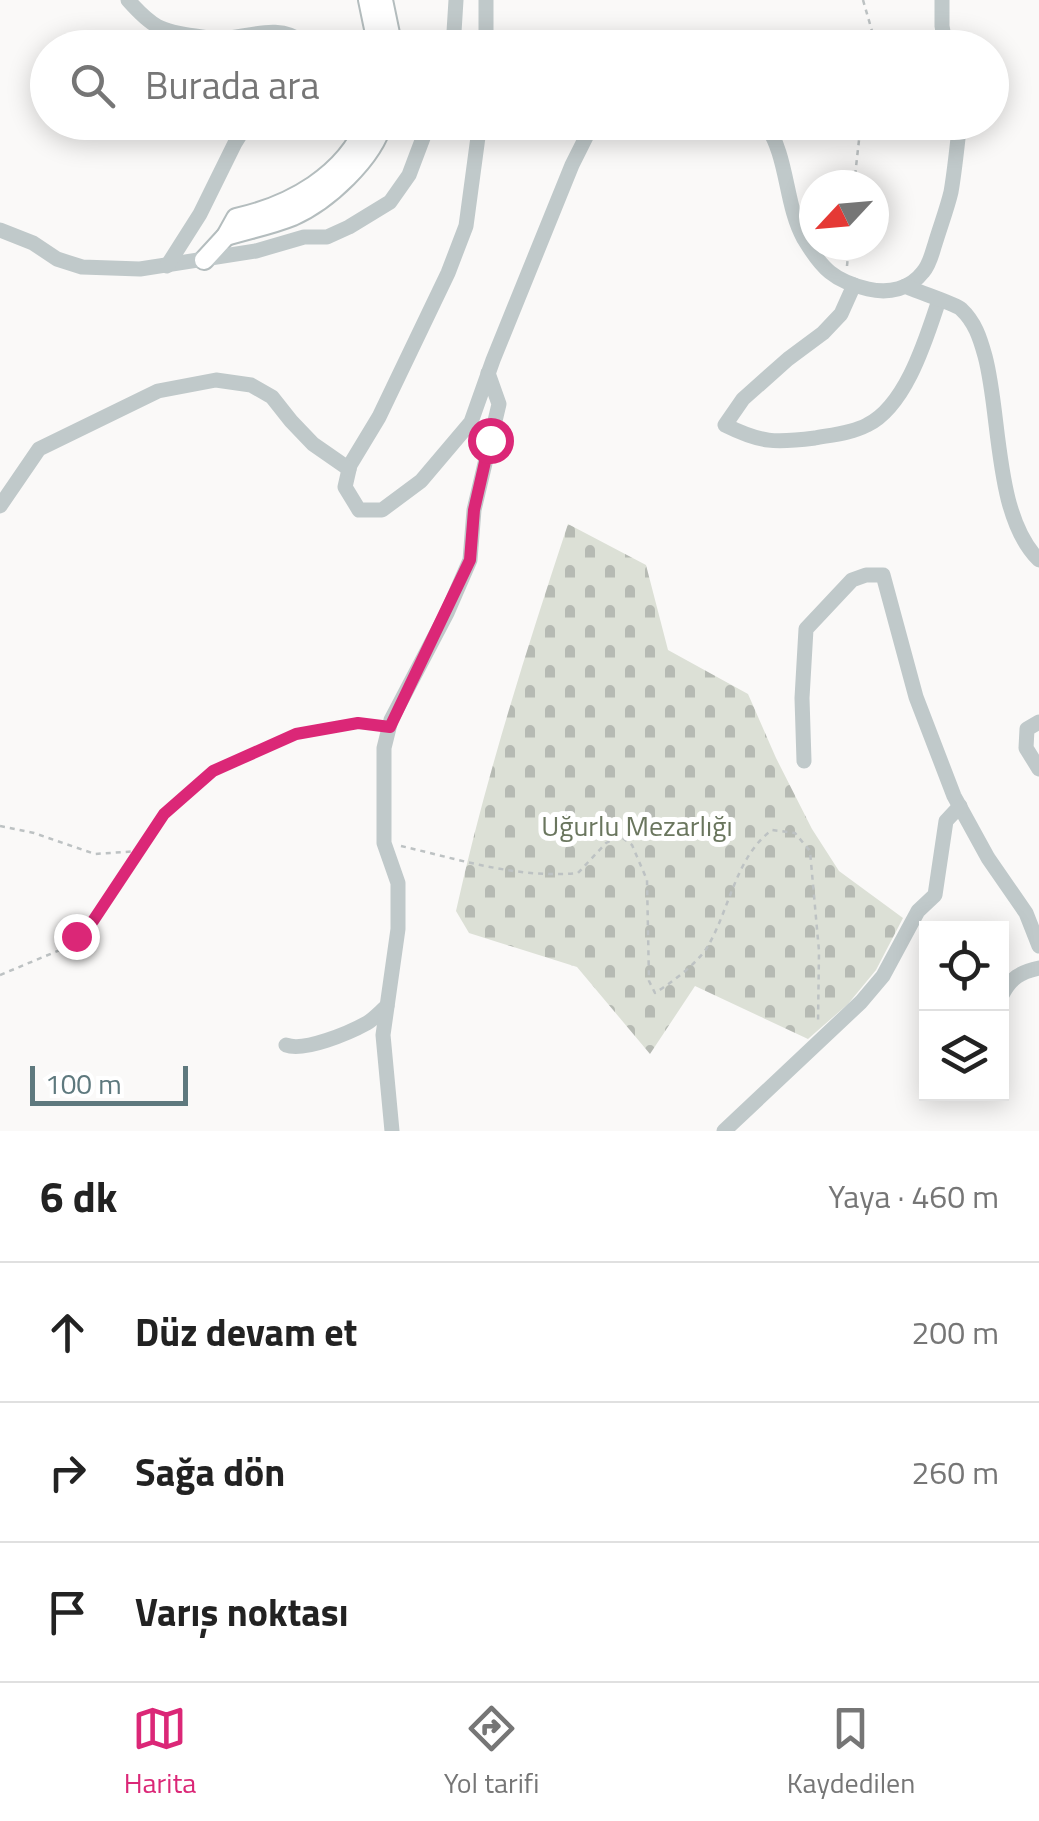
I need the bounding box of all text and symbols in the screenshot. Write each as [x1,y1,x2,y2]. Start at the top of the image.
search box [30,30,1009,140]
text: Burada ara [145,56,320,114]
icon: search [65,58,120,113]
north arrow [799,170,889,260]
route start [468,418,514,464]
park label: Uğurlu Mezarlığı [541,804,733,847]
route end [54,914,100,960]
map controls [919,921,1009,1101]
button: locate [919,921,1009,1011]
button: layers [919,1011,1009,1101]
scale bar [30,1061,188,1106]
text: 100 m [45,1062,122,1105]
text: 6 dk [40,1164,117,1228]
text: Yaya · 460 m [828,1172,999,1220]
text: Düz devam et [135,1303,357,1361]
icon: ahead [40,1305,95,1360]
text: 200 m [911,1308,999,1356]
text: Sağa dön [135,1443,285,1501]
icon: right [40,1445,95,1500]
text: 260 m [911,1448,999,1496]
text: Varış noktası [135,1583,349,1641]
icon: arrive [40,1585,95,1640]
tab: Harita [124,1701,196,1804]
tab: Yol tarifi [444,1701,539,1804]
tab: Kaydedilen [787,1701,915,1804]

